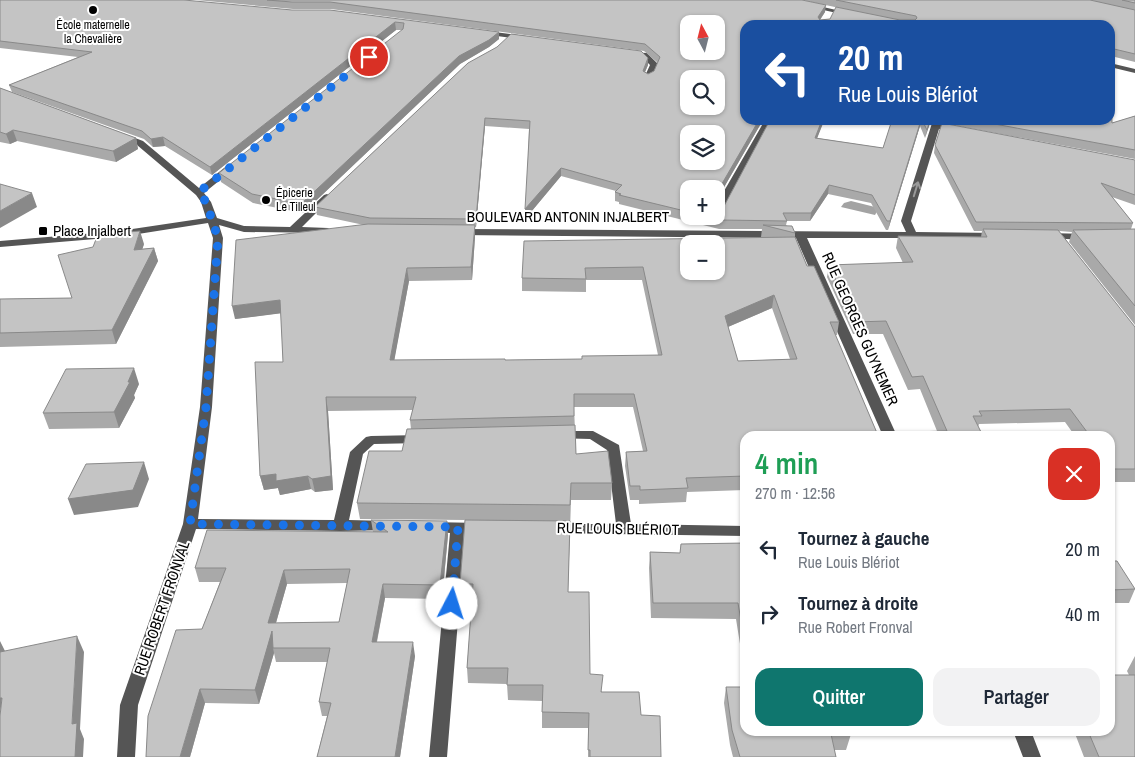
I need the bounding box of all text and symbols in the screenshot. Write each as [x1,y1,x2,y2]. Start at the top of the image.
marker: École maternelle la Chevalière [87,4,99,16]
north arrow [680,15,725,60]
map controls [680,15,725,280]
place label: École maternelle la Chevalière [56,17,130,47]
text: 20 m [838,34,903,81]
pin [348,36,390,78]
icon: left [755,40,820,105]
icon: arrive [355,43,383,71]
button: search [680,70,725,115]
text: Rue Louis Blériot [838,79,977,109]
button: layers [680,125,725,170]
button: + [680,180,725,225]
one-way arrow [912,181,922,197]
place label: Épicerie Le Tilleul [276,185,316,215]
marker: Épicerie Le Tilleul [260,194,272,206]
street label: BOULEVARD ANTONIN INJALBERT [467,206,670,227]
place label: Place Injalbert [53,220,132,241]
marker: Place Injalbert [37,225,49,237]
button: − [680,235,725,280]
street label: RUE GEORGES GUYNEMER [817,249,904,409]
text: 4 min [755,443,818,483]
button: close [1048,448,1100,500]
text: 270 m · 12:56 [755,482,835,504]
street label: RUE LOUIS BLÉRIOT [557,517,680,540]
text: Tournez à gauche [798,525,929,551]
icon: left [755,535,783,563]
text: 20 m [1065,536,1100,562]
street label: RUE ROBERT FRONVAL [129,538,194,678]
text: Rue Louis Blériot [798,551,899,573]
position arrow [425,577,477,629]
text: Tournez à droite [798,590,918,616]
icon: right [755,600,783,628]
text: 40 m [1065,601,1100,627]
text: Rue Robert Fronval [798,616,912,638]
button: Quitter [755,668,923,726]
button: Partager [933,668,1100,726]

